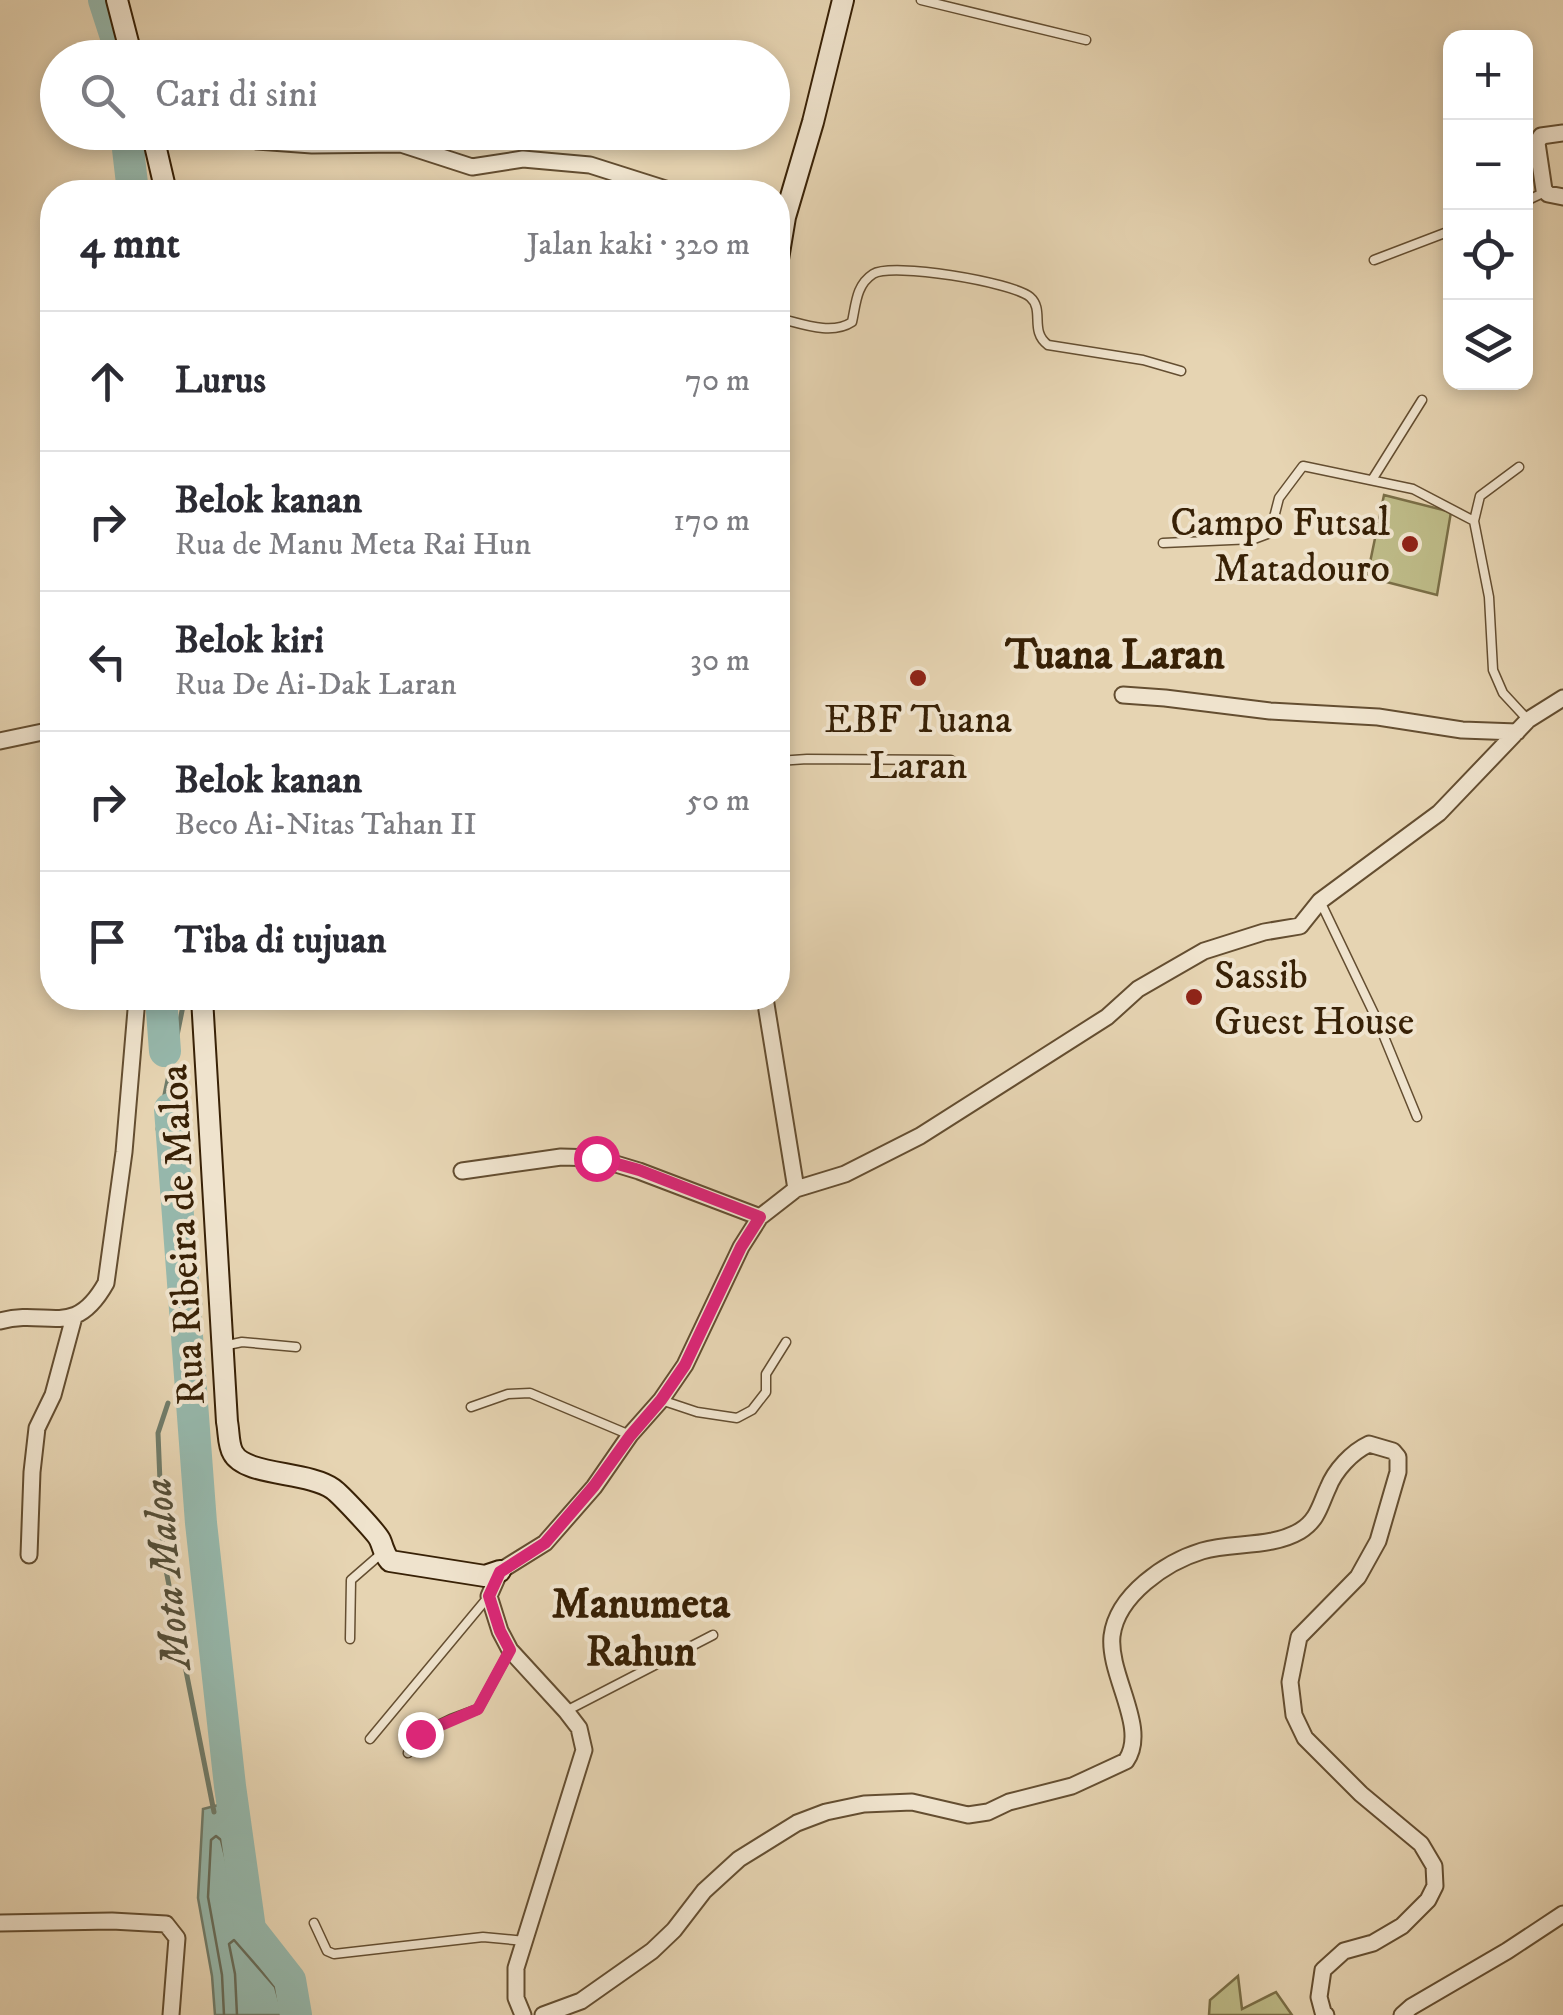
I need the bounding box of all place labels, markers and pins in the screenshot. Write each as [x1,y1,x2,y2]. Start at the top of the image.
place label: Campo Futsal Matadouro [1170,499,1390,595]
marker: Campo Futsal Matadouro [1399,533,1421,555]
marker: EBF Tuana Laran [907,667,929,689]
place label: EBF Tuana Laran [824,696,1012,792]
place label: Sassib Guest House [1214,952,1414,1048]
marker: Sassib Guest House [1183,986,1205,1008]

